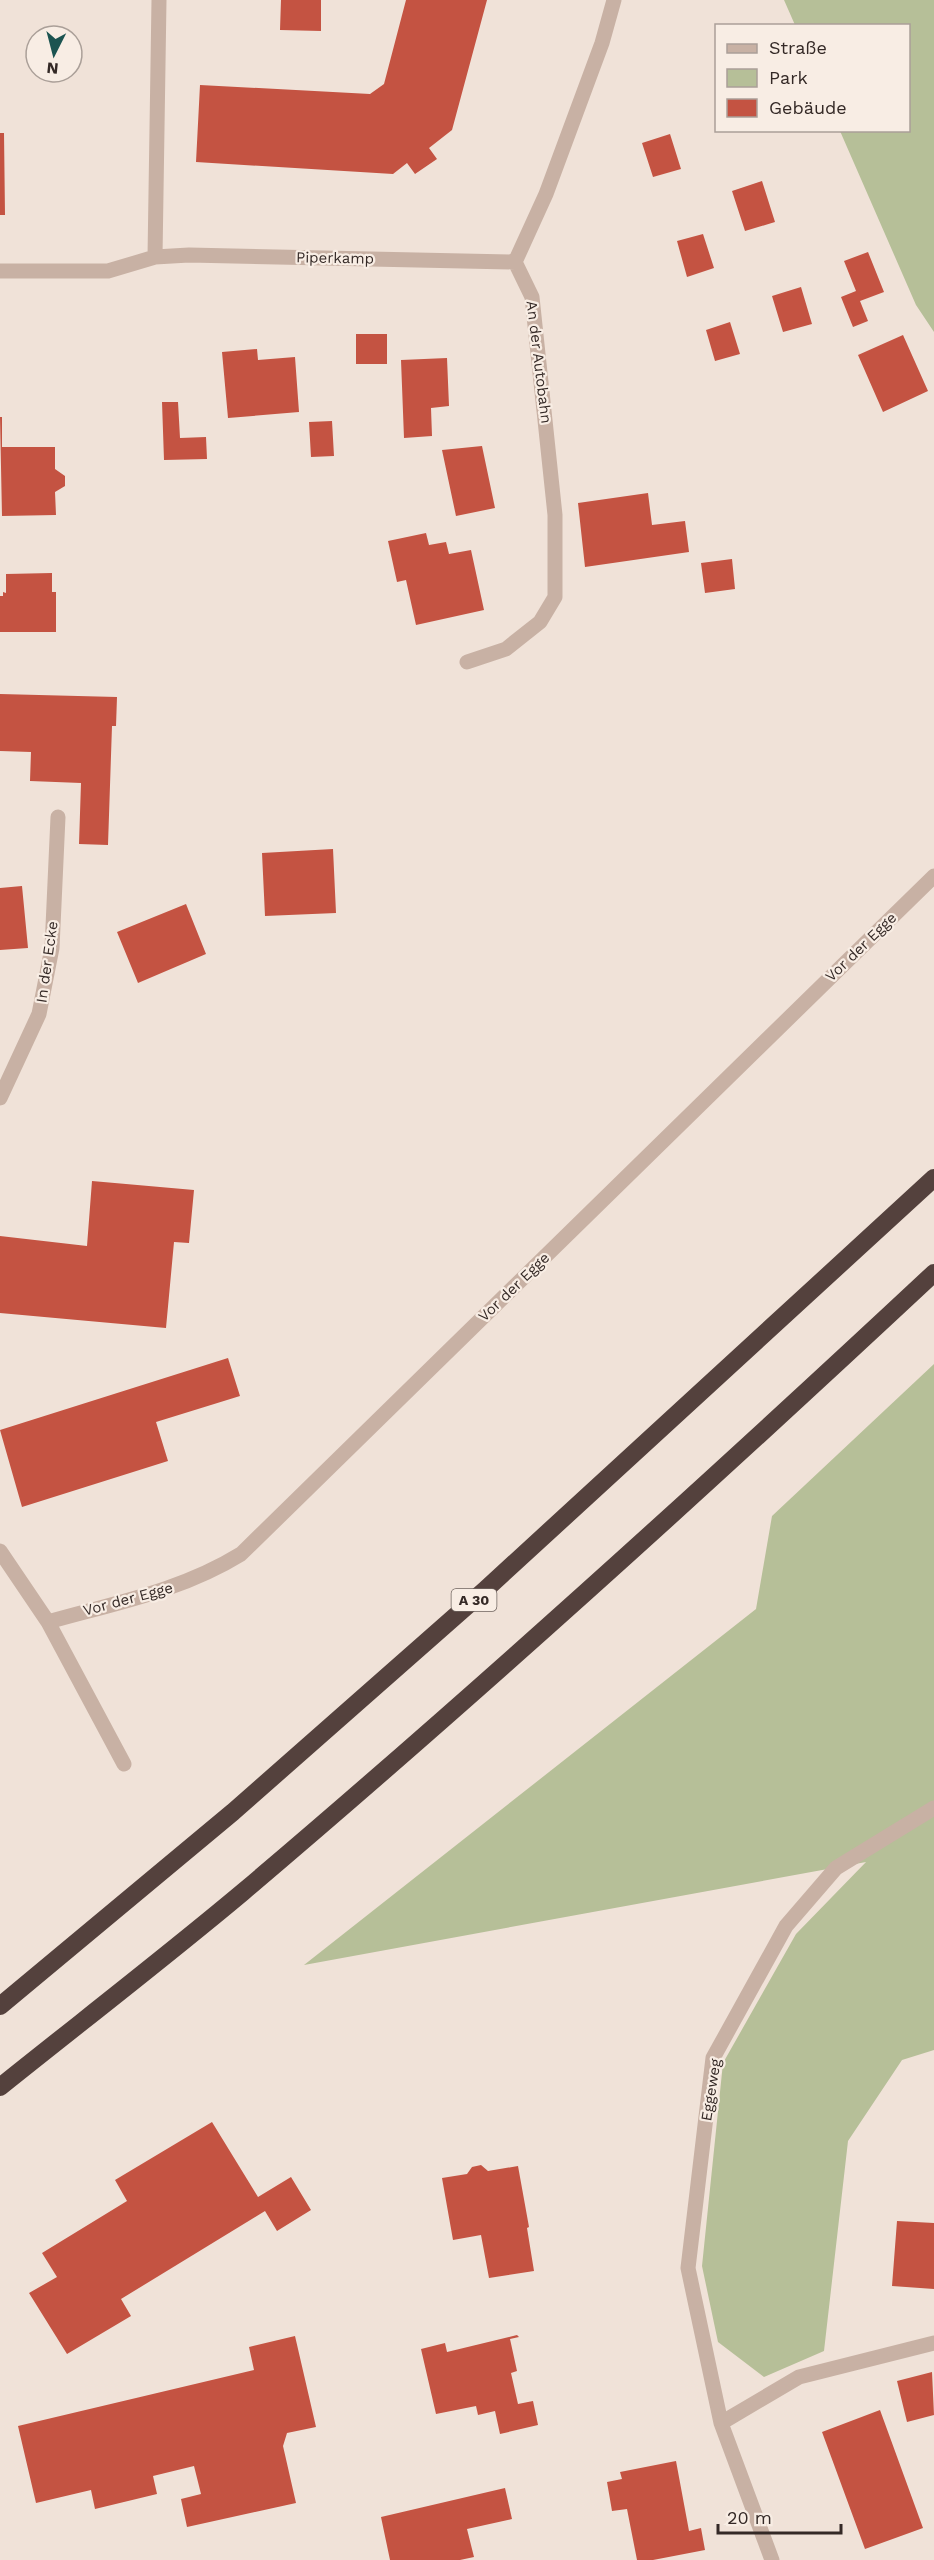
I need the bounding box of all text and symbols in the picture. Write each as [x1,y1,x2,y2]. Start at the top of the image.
north arrow [24,24,84,84]
legend [715,24,910,132]
text: Straße [769,37,827,58]
text: N [46,58,59,78]
text: Park [769,67,808,88]
text: Gebäude [769,97,847,118]
street label: Piperkamp [296,248,374,268]
street label: An der Autobahn [523,300,555,424]
street label: Vor der Egge [822,909,900,985]
street label: In der Ecke [32,920,62,1004]
street label: Vor der Egge [475,1249,553,1325]
street label: Vor der Egge [81,1578,175,1620]
road number: A 30 [452,1589,496,1611]
street label: Eggeweg [697,2057,725,2122]
scale bar [718,2497,841,2535]
text: 20 m [727,2507,772,2528]

